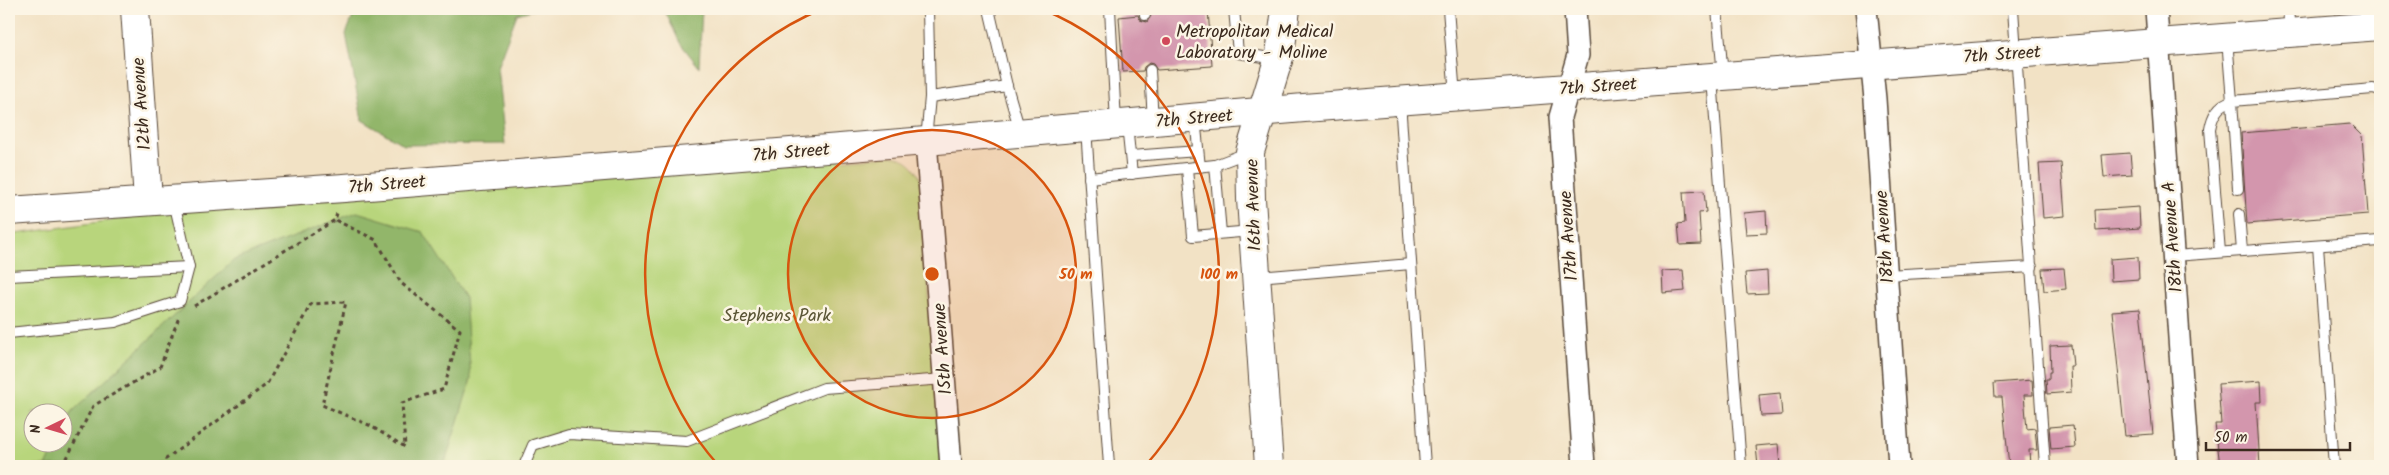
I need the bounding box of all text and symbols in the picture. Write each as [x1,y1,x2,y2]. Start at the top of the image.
place label: Metropolitan Medical Laboratory - Moline [1176,18,1334,68]
marker: Metropolitan Medical Laboratory - Moline [1160,35,1172,47]
street label: 7th Street [1962,38,2043,73]
street label: 12th Avenue [125,57,160,151]
street label: 7th Street [1558,70,1639,105]
street label: 7th Street [1154,102,1235,137]
street label: 7th Street [751,136,832,171]
street label: 16th Avenue [1238,158,1271,252]
street label: 7th Street [347,168,428,203]
street label: 18th Avenue A [2155,180,2192,294]
street label: 18th Avenue [1868,189,1903,284]
street label: 17th Avenue [1552,190,1587,282]
text: 50 m [1058,263,1093,287]
text: 100 m [1200,263,1238,287]
centre of rings [923,265,941,283]
park label: Stephens Park [723,302,832,331]
street label: 15th Avenue [926,302,961,396]
north arrow [22,402,72,452]
scale bar [2206,420,2350,452]
text: N [25,424,47,434]
text: 50 m [2214,426,2248,450]

